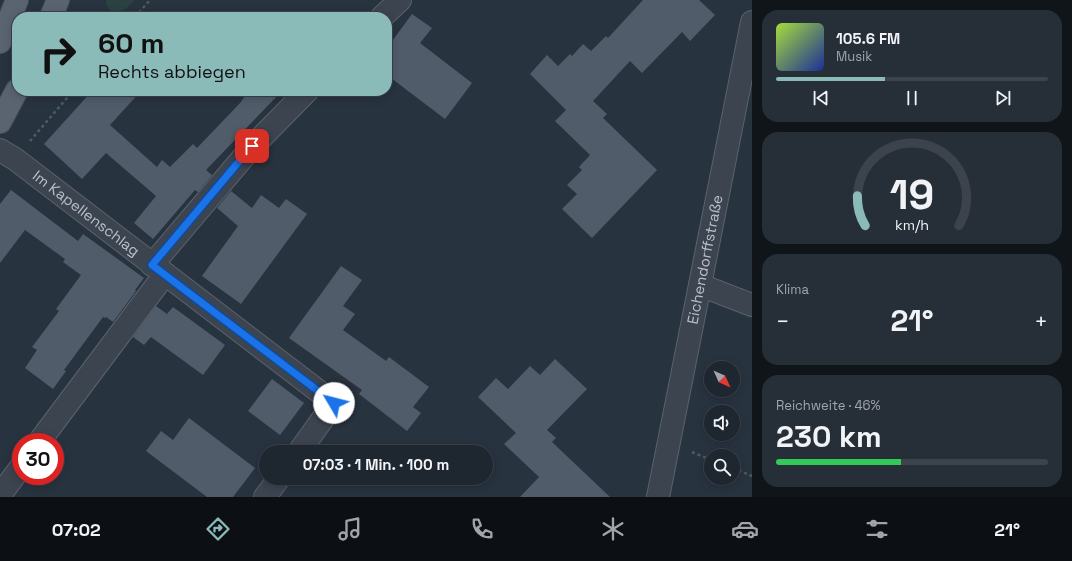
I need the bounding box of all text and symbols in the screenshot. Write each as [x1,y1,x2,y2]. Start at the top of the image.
text: 60 m [98,25,164,61]
icon: right [32,28,84,80]
text: 105.6 FM [836,29,900,48]
text: Musik [836,48,872,65]
text: Rechts abbiegen [98,60,246,83]
icon: previous [810,87,832,109]
icon: pause [901,87,923,109]
icon: next [992,87,1014,109]
pin [235,129,269,163]
icon: arrive [241,135,263,157]
street label: Im Kapellenschlag [29,166,144,260]
text: 19 [890,167,934,220]
street label: Eichendorffstraße [682,193,727,326]
text: km/h [895,215,929,233]
text: Klima [776,281,809,298]
text: 21° [890,301,934,340]
text: − [776,307,790,335]
text: + [1034,307,1048,335]
north arrow [704,361,740,397]
map controls [704,361,740,485]
position arrow [313,382,355,424]
text: Reichweite · 46% [776,397,881,414]
button: sound [704,405,740,441]
text: 230 km [776,417,882,456]
speed limit sign: 30 [12,433,64,485]
button: search [704,449,740,485]
text: 07:03 · 1 Min. · 100 m [303,455,449,474]
icon: directions [204,515,232,543]
icon: music [336,515,364,543]
icon: phone [468,515,496,543]
icon: climate [599,515,627,543]
icon: car [731,515,759,543]
icon: filters [863,515,891,543]
text: 07:02 [52,518,101,541]
text: 21° [994,518,1020,541]

